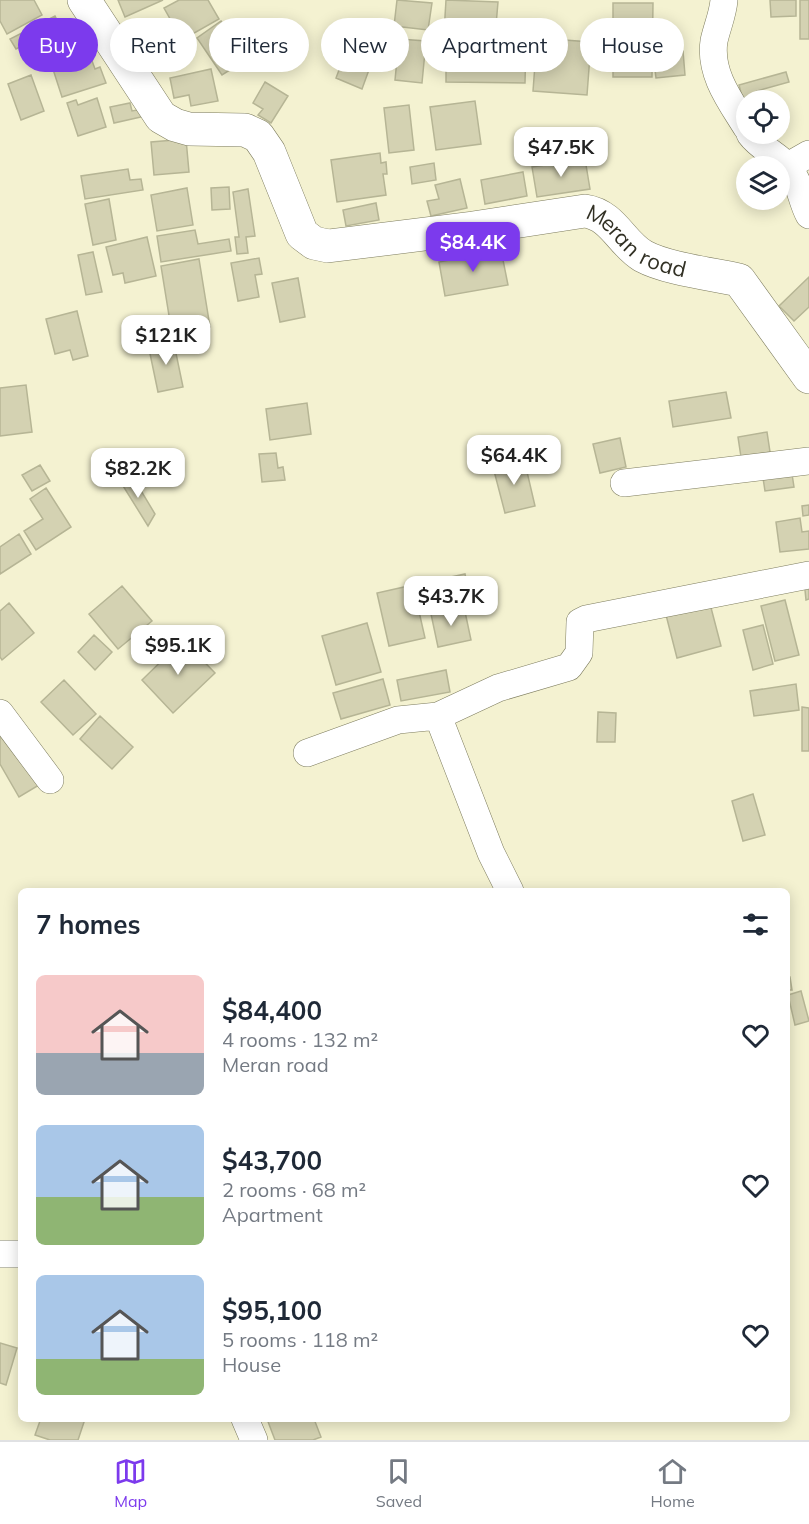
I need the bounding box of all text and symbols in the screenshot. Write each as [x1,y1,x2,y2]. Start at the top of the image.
chip: Buy [18,18,98,72]
chip: Rent [110,18,197,72]
chip: Filters [209,18,309,72]
chip: New [321,18,409,72]
chip: Apartment [421,18,568,72]
chip: House [580,18,684,72]
map controls [736,90,790,210]
button: locate [736,90,790,144]
pin: $47.5K [512,127,610,178]
text: $47.5K [528,134,594,159]
button: layers [736,156,790,210]
street label: Meran road [582,198,689,283]
pin: $84.4K [424,222,522,273]
text: $84.4K [440,229,506,254]
pin: $121K [124,315,208,366]
text: $121K [135,322,197,347]
pin: $64.4K [465,435,563,486]
text: $64.4K [481,442,547,467]
pin: $82.2K [89,448,187,499]
text: $82.2K [105,455,171,480]
pin: $43.7K [402,576,500,627]
text: $43.7K [418,583,484,608]
pin: $95.1K [129,625,227,676]
text: $95.1K [145,632,211,657]
text: 7 homes [36,908,140,941]
icon: filters [739,908,772,941]
text: $84,400 [222,994,322,1027]
icon: home [84,999,156,1071]
icon: heart [739,1019,772,1052]
text: 4 rooms · 132 m² [222,1027,378,1052]
text: Meran road [222,1052,329,1077]
text: $43,700 [222,1144,322,1177]
icon: home [84,1149,156,1221]
icon: heart [739,1169,772,1202]
text: 2 rooms · 68 m² [222,1177,366,1202]
text: Apartment [222,1202,323,1227]
text: $95,100 [222,1294,322,1327]
icon: home [84,1299,156,1371]
icon: heart [739,1319,772,1352]
text: 5 rooms · 118 m² [222,1327,378,1352]
text: House [222,1352,281,1377]
tab: Map [114,1455,147,1511]
tab: Saved [376,1455,422,1511]
tab: Home [651,1455,695,1511]

